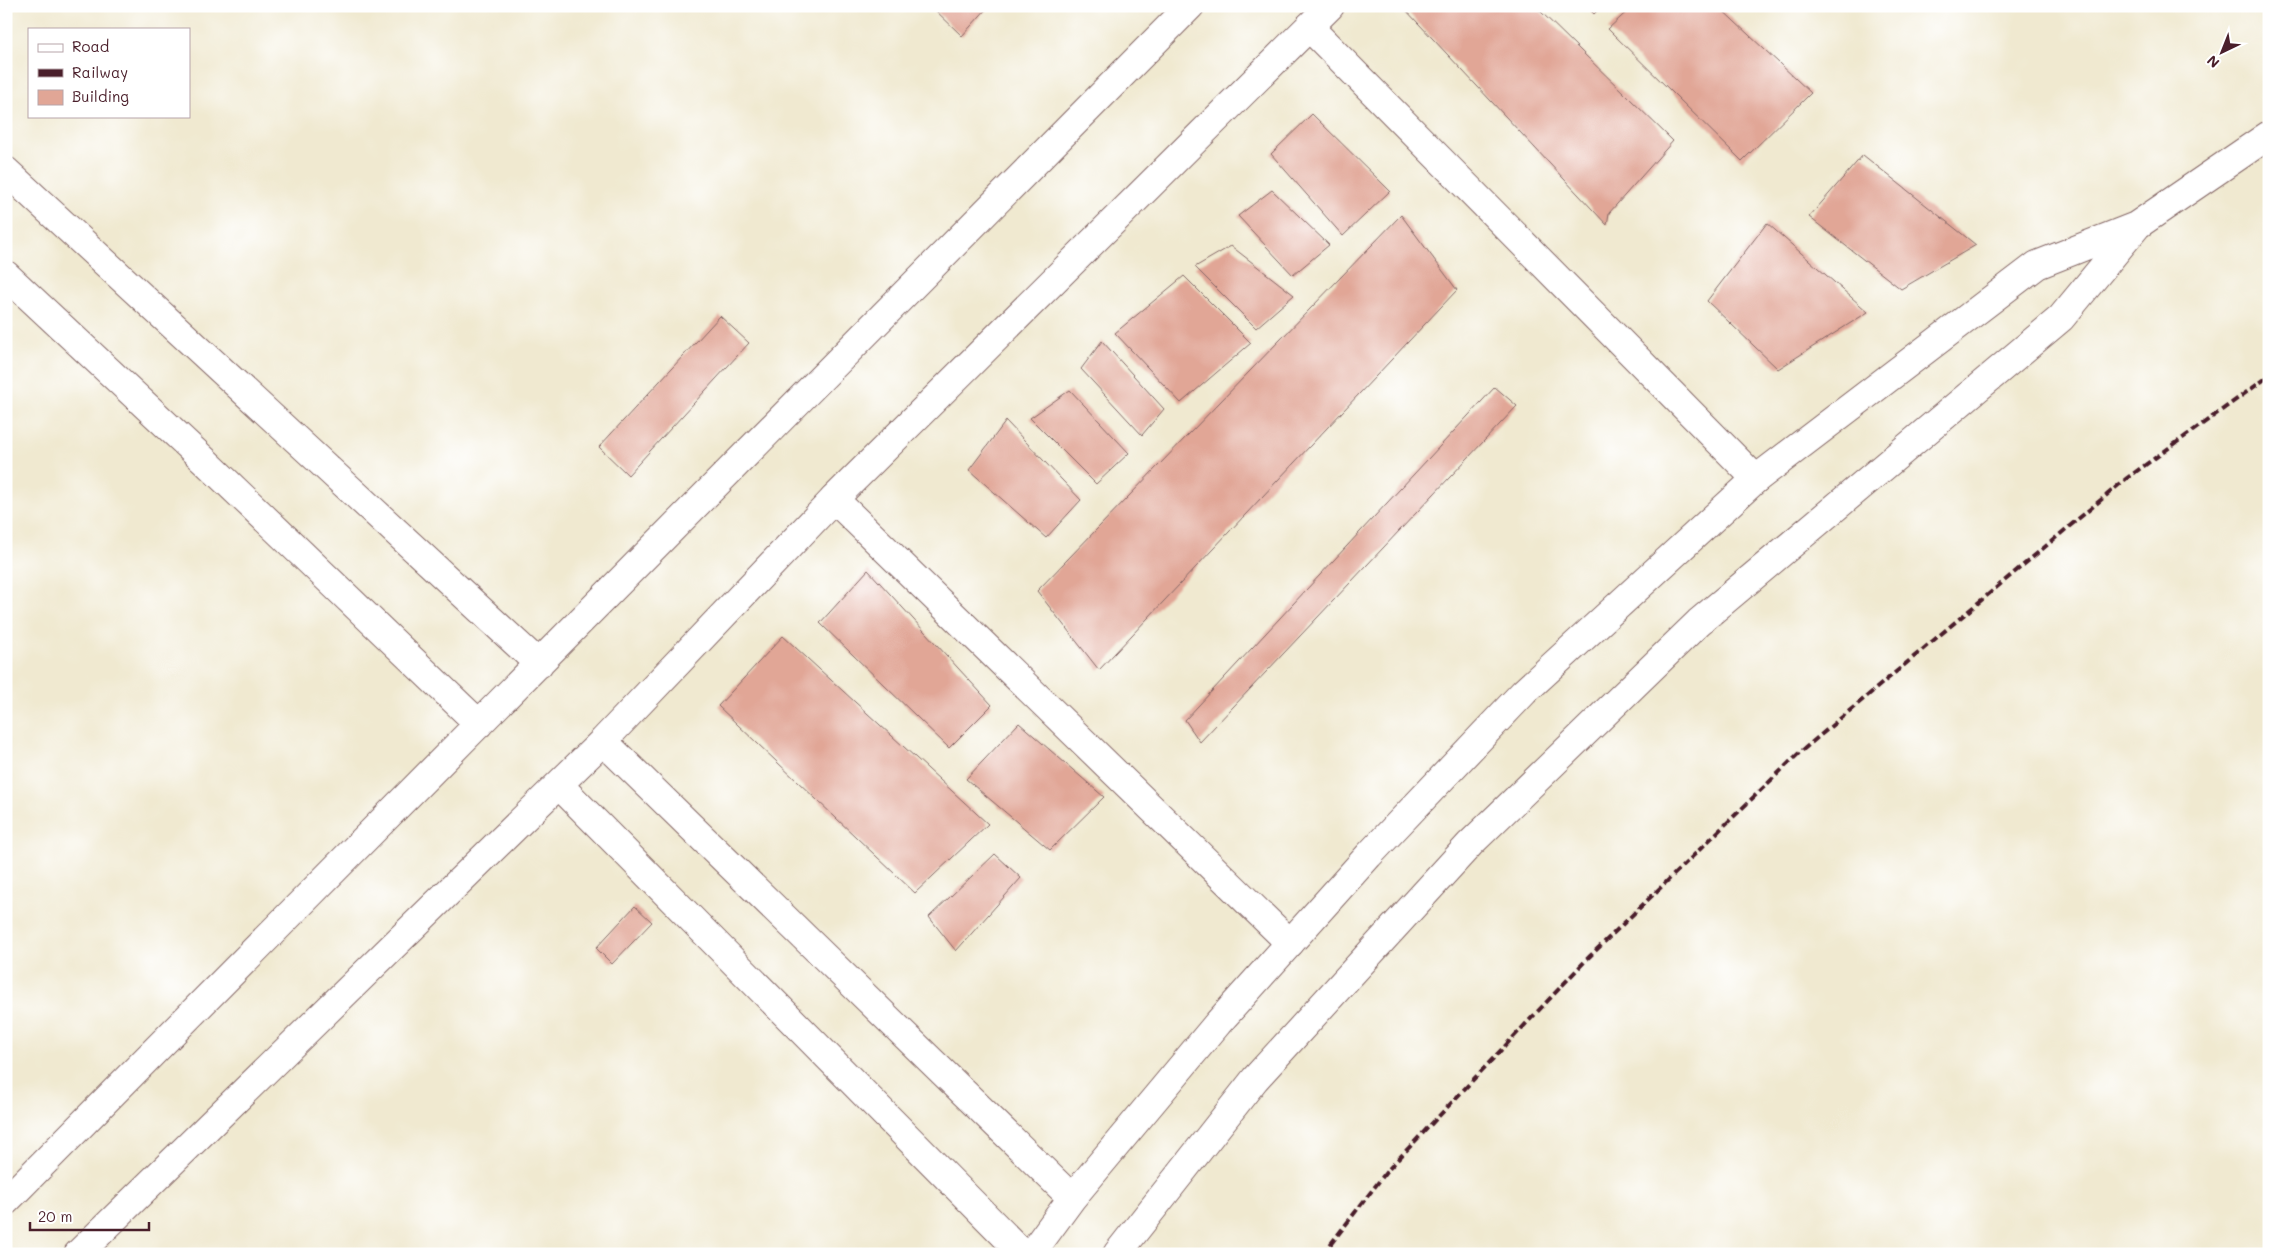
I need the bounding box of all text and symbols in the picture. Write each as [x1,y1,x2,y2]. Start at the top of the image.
legend [28,28,190,118]
north arrow [2198,28,2248,78]
text: Road [72,36,109,56]
text: N [2202,51,2223,72]
text: Railway [72,62,128,82]
text: Building [72,86,129,106]
scale bar [30,1200,149,1232]
text: 20 m [38,1206,72,1226]

